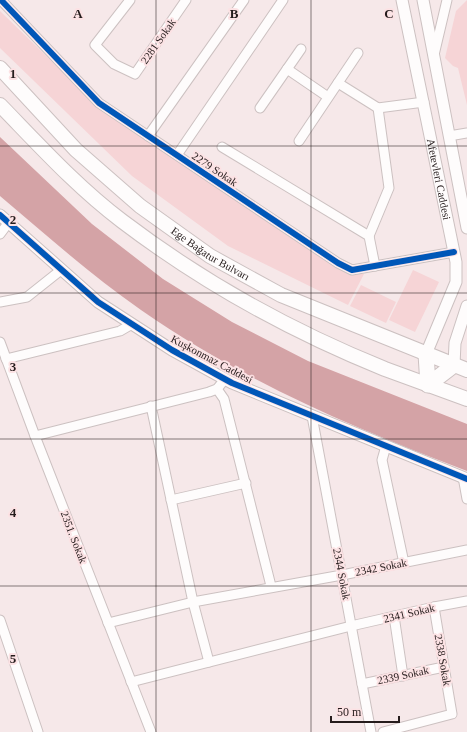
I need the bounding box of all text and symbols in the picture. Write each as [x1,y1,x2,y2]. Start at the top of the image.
text: A [73,6,83,21]
text: B [230,6,239,21]
text: C [384,6,394,21]
street label: 2281 Sokak [138,16,178,66]
text: 1 [10,66,16,81]
street label: Afetevleri Caddesi [425,137,453,221]
street label: 2279 Sokak [190,149,240,189]
text: 2 [10,212,16,227]
street label: Ege Bağatur Bulvarı [169,224,252,283]
street label: Kuşkonmaz Caddesi [169,332,255,386]
text: 3 [10,359,17,374]
text: 4 [10,505,17,520]
street label: 2351. Sokak [59,509,90,565]
street label: 2344 Sokak [331,547,353,601]
street label: 2342 Sokak [354,556,408,578]
street label: 2341 Sokak [382,601,436,625]
street label: 2338 Sokak [433,633,454,687]
text: 5 [10,651,17,666]
street label: 2339 Sokak [376,664,430,686]
scale bar [331,698,399,724]
text: 50 m [337,705,362,719]

